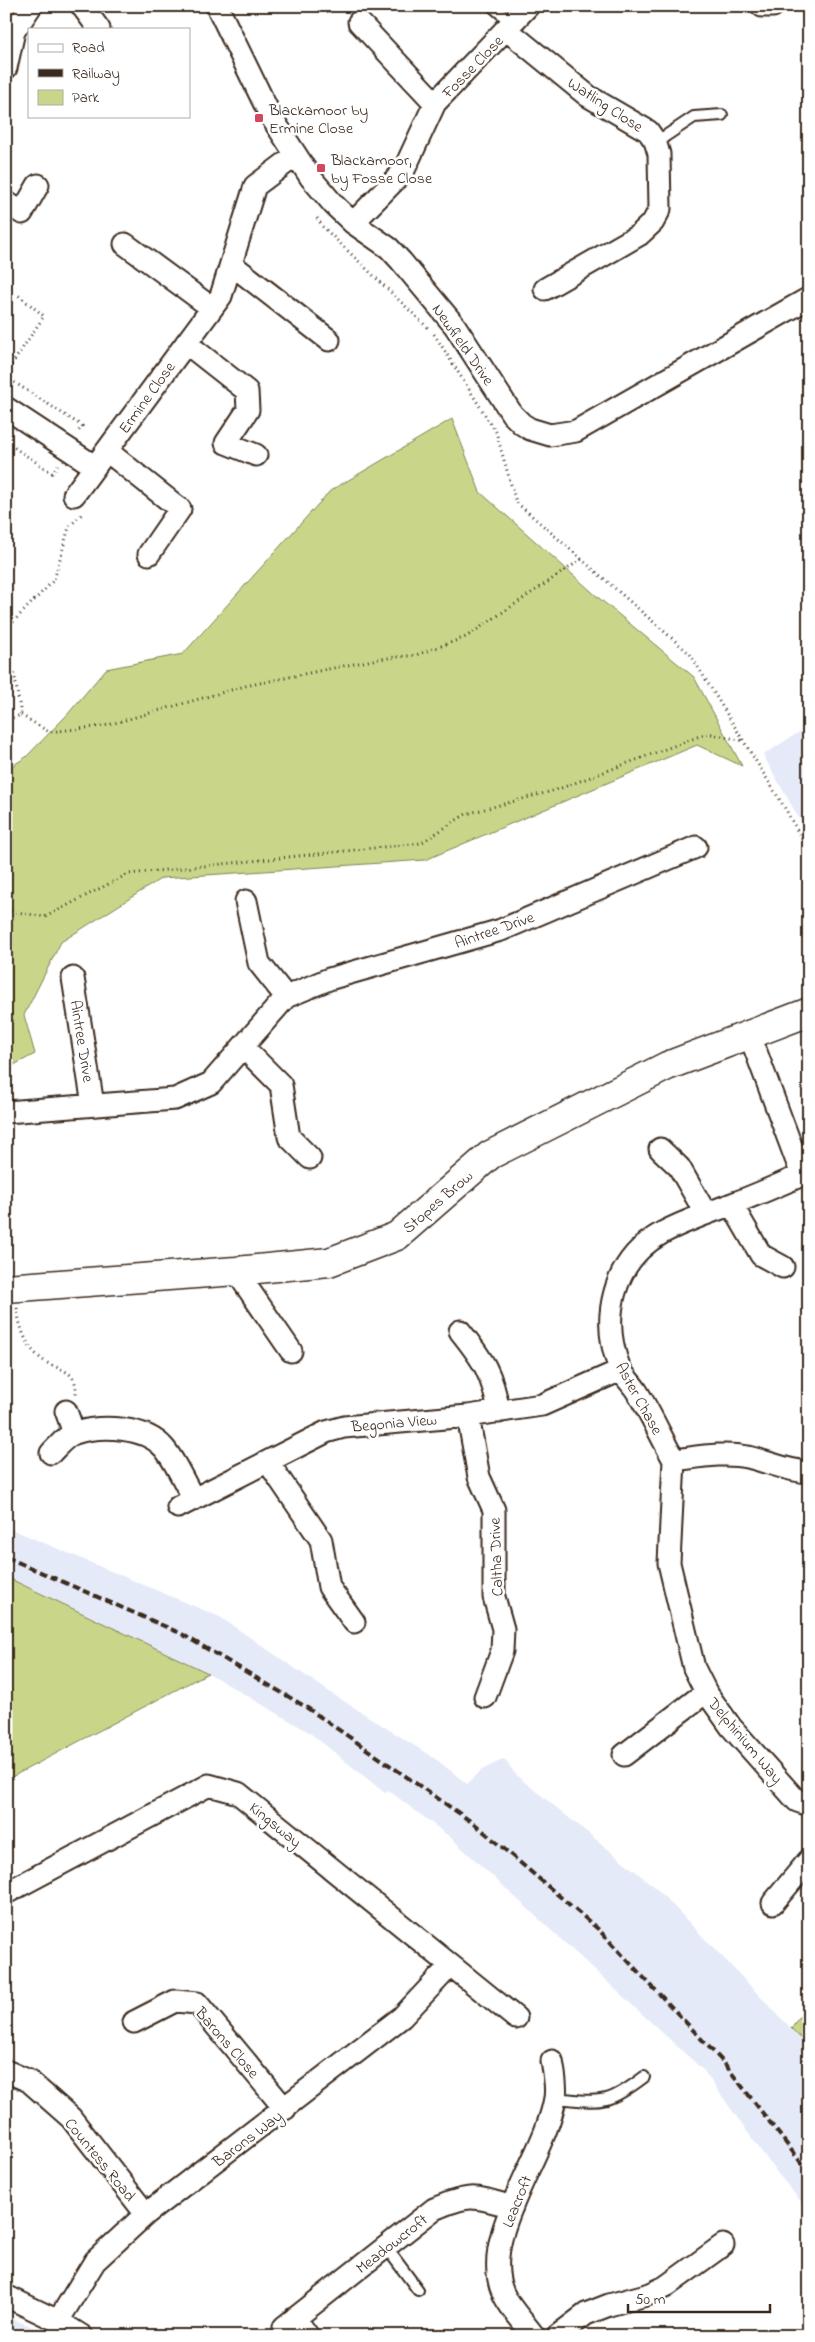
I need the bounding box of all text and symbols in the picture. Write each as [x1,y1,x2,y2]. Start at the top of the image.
legend [28,28,190,118]
street label: Fosse Close [436,30,510,105]
text: Road [72,37,105,59]
text: Railway [72,63,120,86]
street label: Watling Close [562,72,648,140]
text: Park [72,87,100,109]
place label: Blackamoor by Ermine Close [268,99,368,141]
marker: Blackamoor by Ermine Close [253,112,265,124]
place label: Blackamoor, by Fosse Close [330,149,433,191]
marker: Blackamoor, by Fosse Close [315,162,327,174]
street label: Newfield Drive [425,299,500,392]
street label: Ermine Close [113,356,183,439]
street label: Aintree Drive [452,906,538,956]
street label: Aintree Drive [63,999,99,1085]
street label: Stopes Brow [398,1165,479,1240]
street label: Aster Chase [608,1358,669,1440]
street label: Begonia View [349,1408,438,1440]
street label: Caltha Drive [484,1516,510,1597]
street label: Delphinium Way [700,1692,788,1790]
street label: Kingsway [243,1797,306,1854]
street label: Barons Close [188,2002,265,2085]
street label: Barons Way [207,2105,289,2175]
street label: Countess Road [58,2113,141,2207]
street label: Leacroft [497,2172,539,2231]
street label: Meadowcroft [351,2208,434,2280]
scale bar [628,2282,770,2314]
text: 50 m [635,2289,666,2311]

